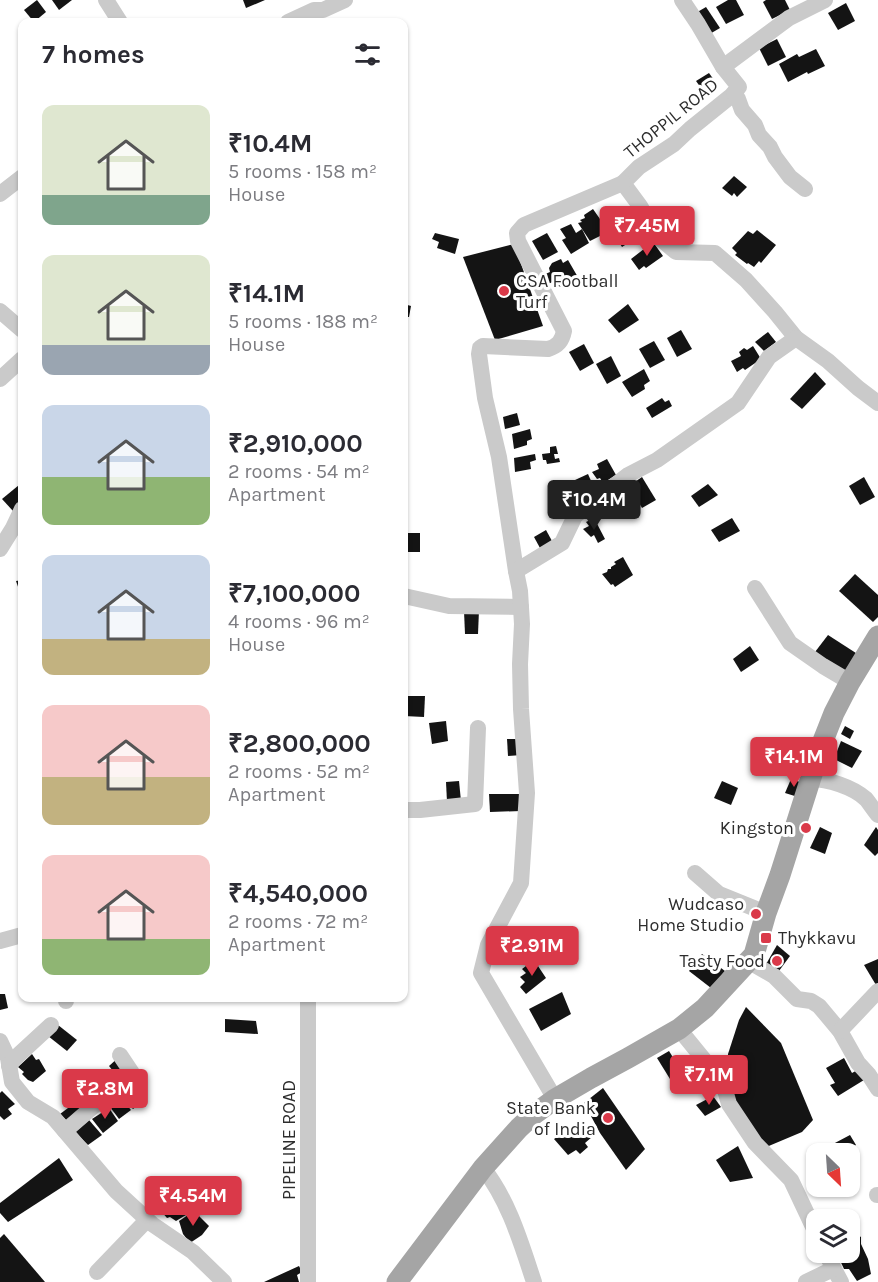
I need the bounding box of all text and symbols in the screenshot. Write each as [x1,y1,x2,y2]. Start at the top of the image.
icon: filters [351,38,384,71]
text: 7 homes [42,39,145,70]
street label: THOPPIL ROAD [619,73,723,163]
text: ₹10.4M [228,128,312,159]
icon: home [90,129,162,201]
text: 5 rooms · 158 m² [228,160,377,183]
text: House [228,183,285,206]
pin: ₹7.45M [598,206,696,257]
text: ₹7.45M [614,214,680,237]
place label: CSA Football Turf [516,270,619,313]
text: ₹14.1M [228,278,305,309]
icon: home [90,279,162,351]
marker: CSA Football Turf [497,284,511,298]
text: 5 rooms · 188 m² [228,310,378,333]
text: House [228,333,285,356]
text: ₹2,910,000 [228,428,363,459]
icon: home [90,429,162,501]
text: 2 rooms · 54 m² [228,460,370,483]
pin: ₹10.4M [545,480,643,531]
text: Apartment [228,483,326,506]
text: ₹10.4M [562,488,626,511]
text: ₹7,100,000 [228,578,360,609]
icon: home [90,579,162,651]
text: 4 rooms · 96 m² [228,610,370,633]
text: House [228,633,285,656]
text: ₹2,800,000 [228,728,371,759]
icon: home [90,729,162,801]
pin: ₹14.1M [745,737,843,788]
text: ₹14.1M [764,745,824,768]
text: 2 rooms · 52 m² [228,760,370,783]
text: Apartment [228,783,326,806]
place label: Kingston [720,817,794,839]
marker: Kingston [799,821,813,835]
text: ₹4,540,000 [228,878,368,909]
icon: home [90,879,162,951]
place label: Wudcaso Home Studio [637,893,744,936]
marker: Wudcaso Home Studio [749,907,763,921]
text: 2 rooms · 72 m² [228,910,368,933]
pin: ₹2.91M [483,926,581,977]
place label: Thykkavu [778,927,856,949]
marker: Thykkavu [759,931,773,945]
text: Apartment [228,933,326,956]
text: ₹2.91M [500,934,564,957]
place label: Tasty Food [679,950,765,972]
marker: Tasty Food [770,954,784,968]
pin: ₹7.1M [667,1055,751,1106]
text: ₹7.1M [684,1063,734,1086]
pin: ₹2.8M [63,1069,147,1120]
text: ₹2.8M [76,1077,134,1100]
street label: PIPELINE ROAD [278,1080,300,1200]
place label: State Bank of India [506,1097,596,1140]
marker: State Bank of India [601,1111,615,1125]
north arrow [806,1143,860,1197]
map controls [806,1143,860,1263]
pin: ₹4.54M [144,1176,242,1227]
text: ₹4.54M [159,1184,227,1207]
button: layers [806,1209,860,1263]

